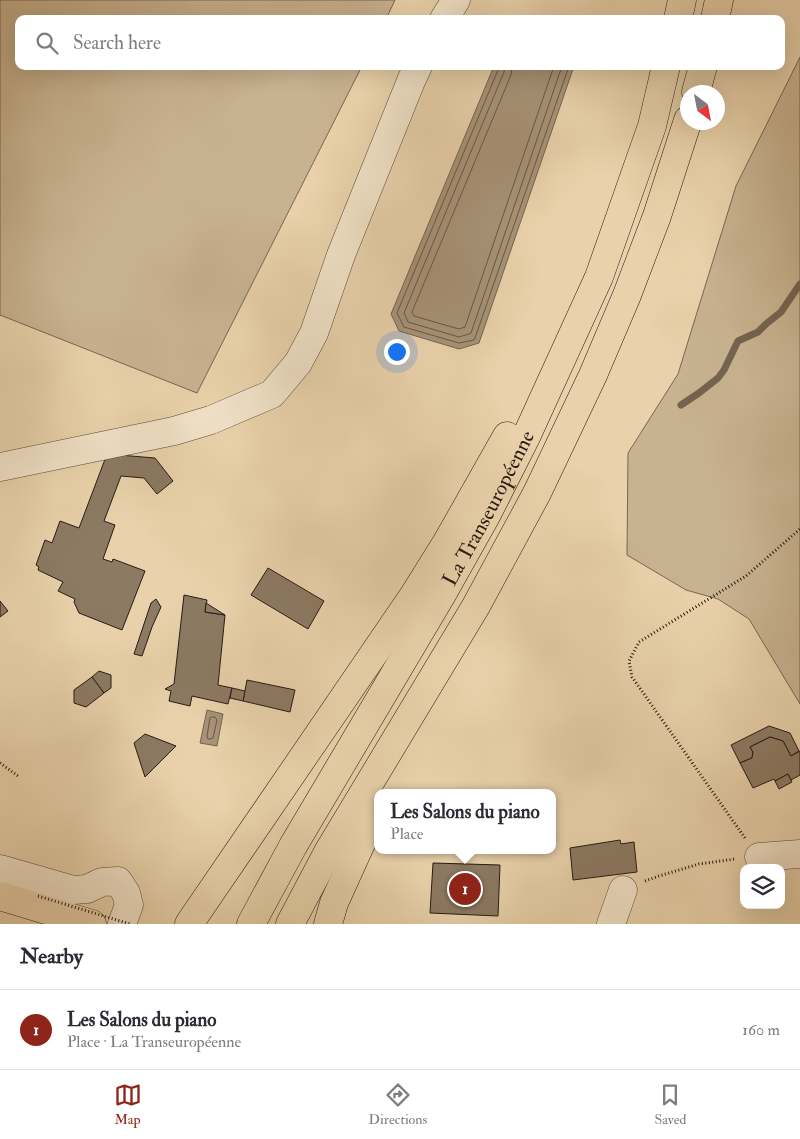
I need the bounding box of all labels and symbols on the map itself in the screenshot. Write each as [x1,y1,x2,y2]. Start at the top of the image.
north arrow [680,85,725,130]
your location [384,339,410,365]
street label: La Transeuropéenne [436,426,541,591]
pin: 1 [449,870,481,908]

